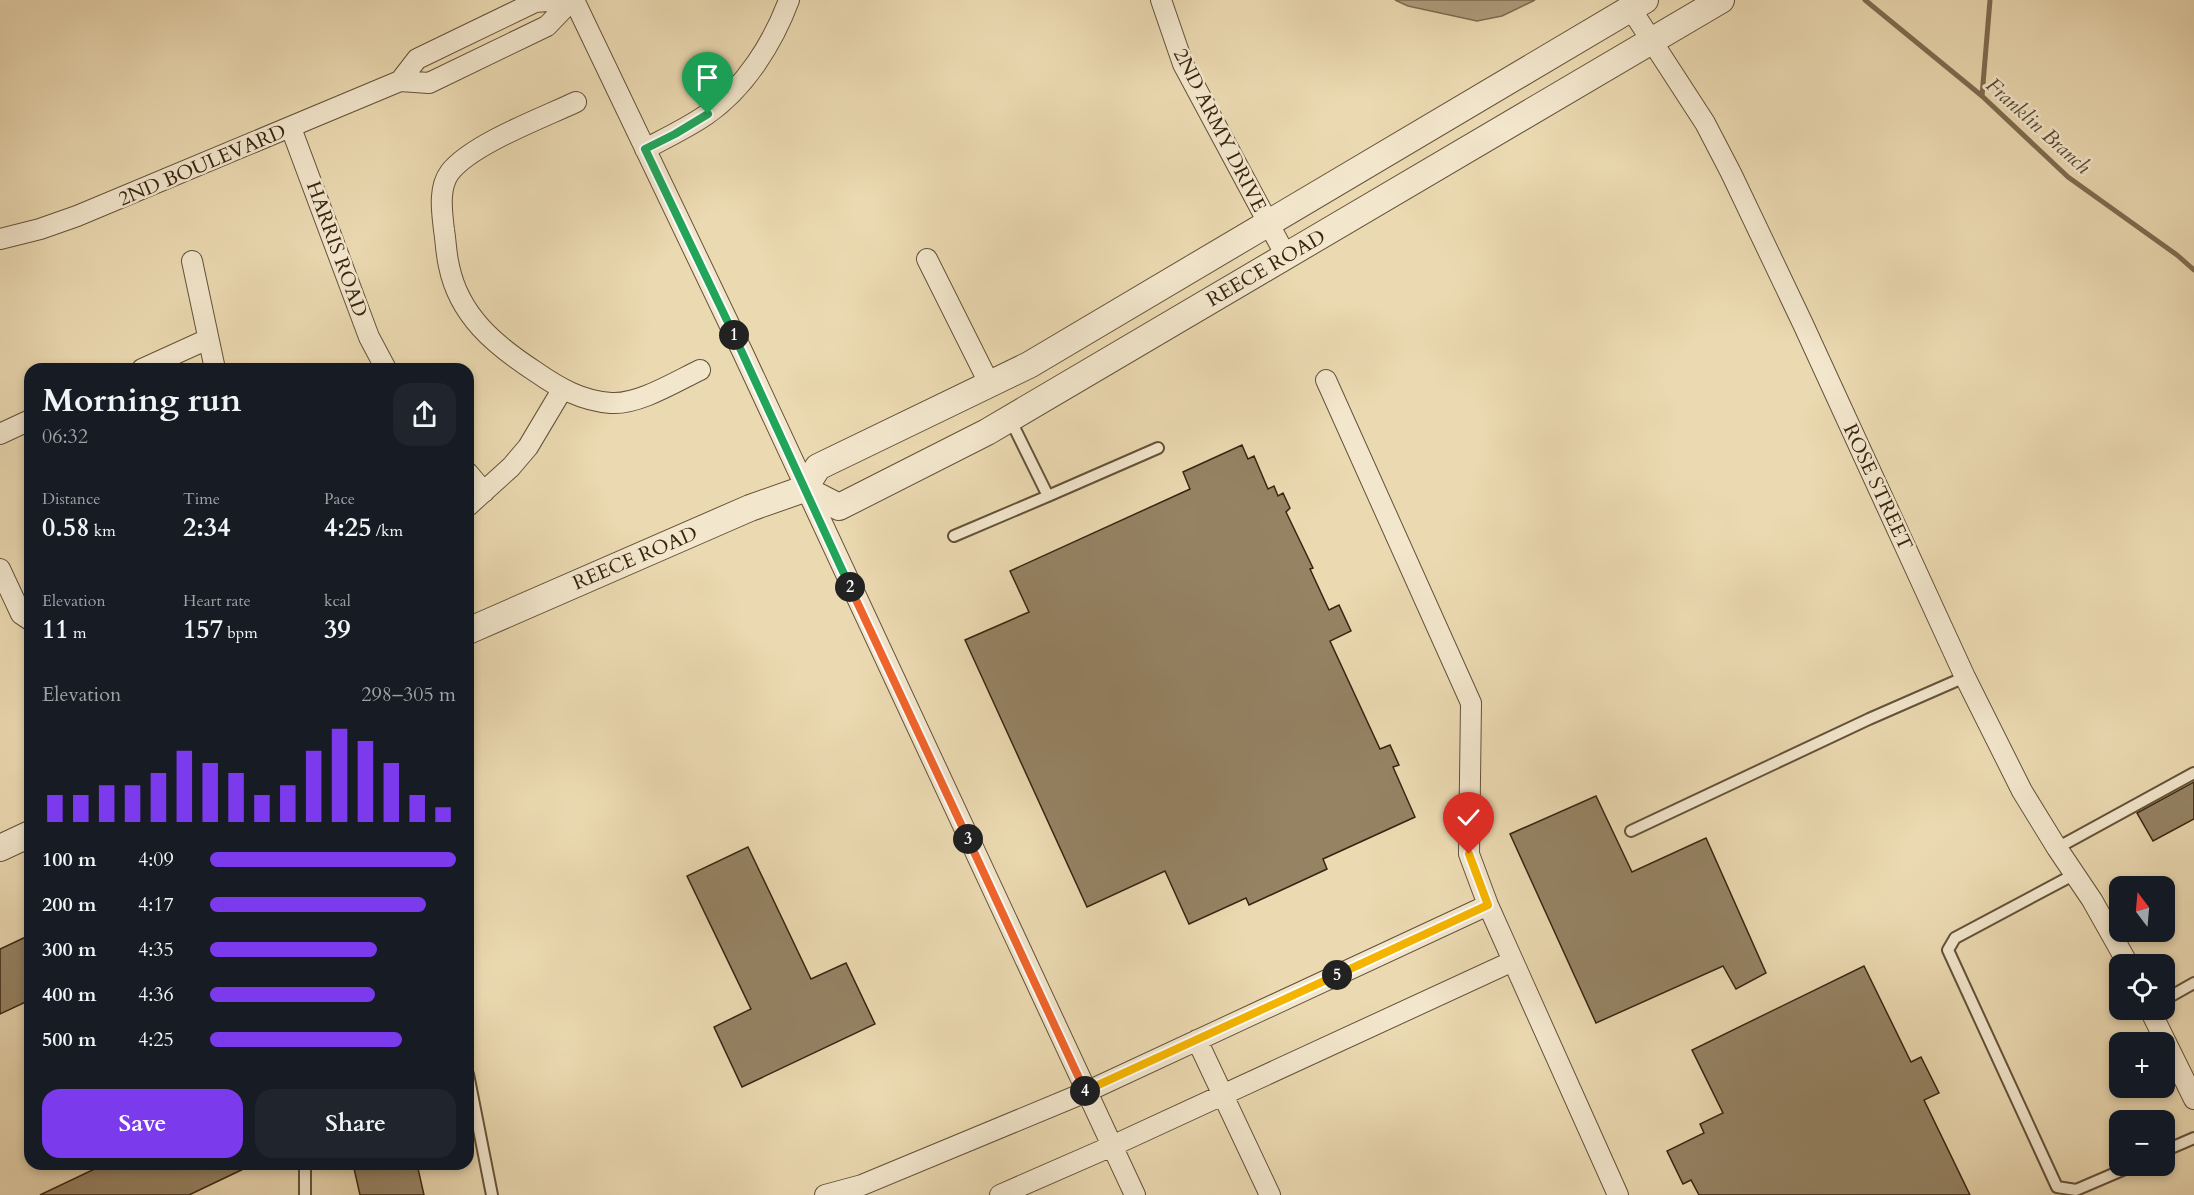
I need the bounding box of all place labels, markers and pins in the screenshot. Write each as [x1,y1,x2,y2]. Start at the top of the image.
pin [682,52,733,114]
pin: 1 [719,320,749,350]
pin: 2 [835,572,865,602]
pin [1443,792,1494,854]
pin: 3 [953,824,983,854]
pin: 5 [1322,960,1352,990]
pin: 4 [1070,1076,1100,1106]

